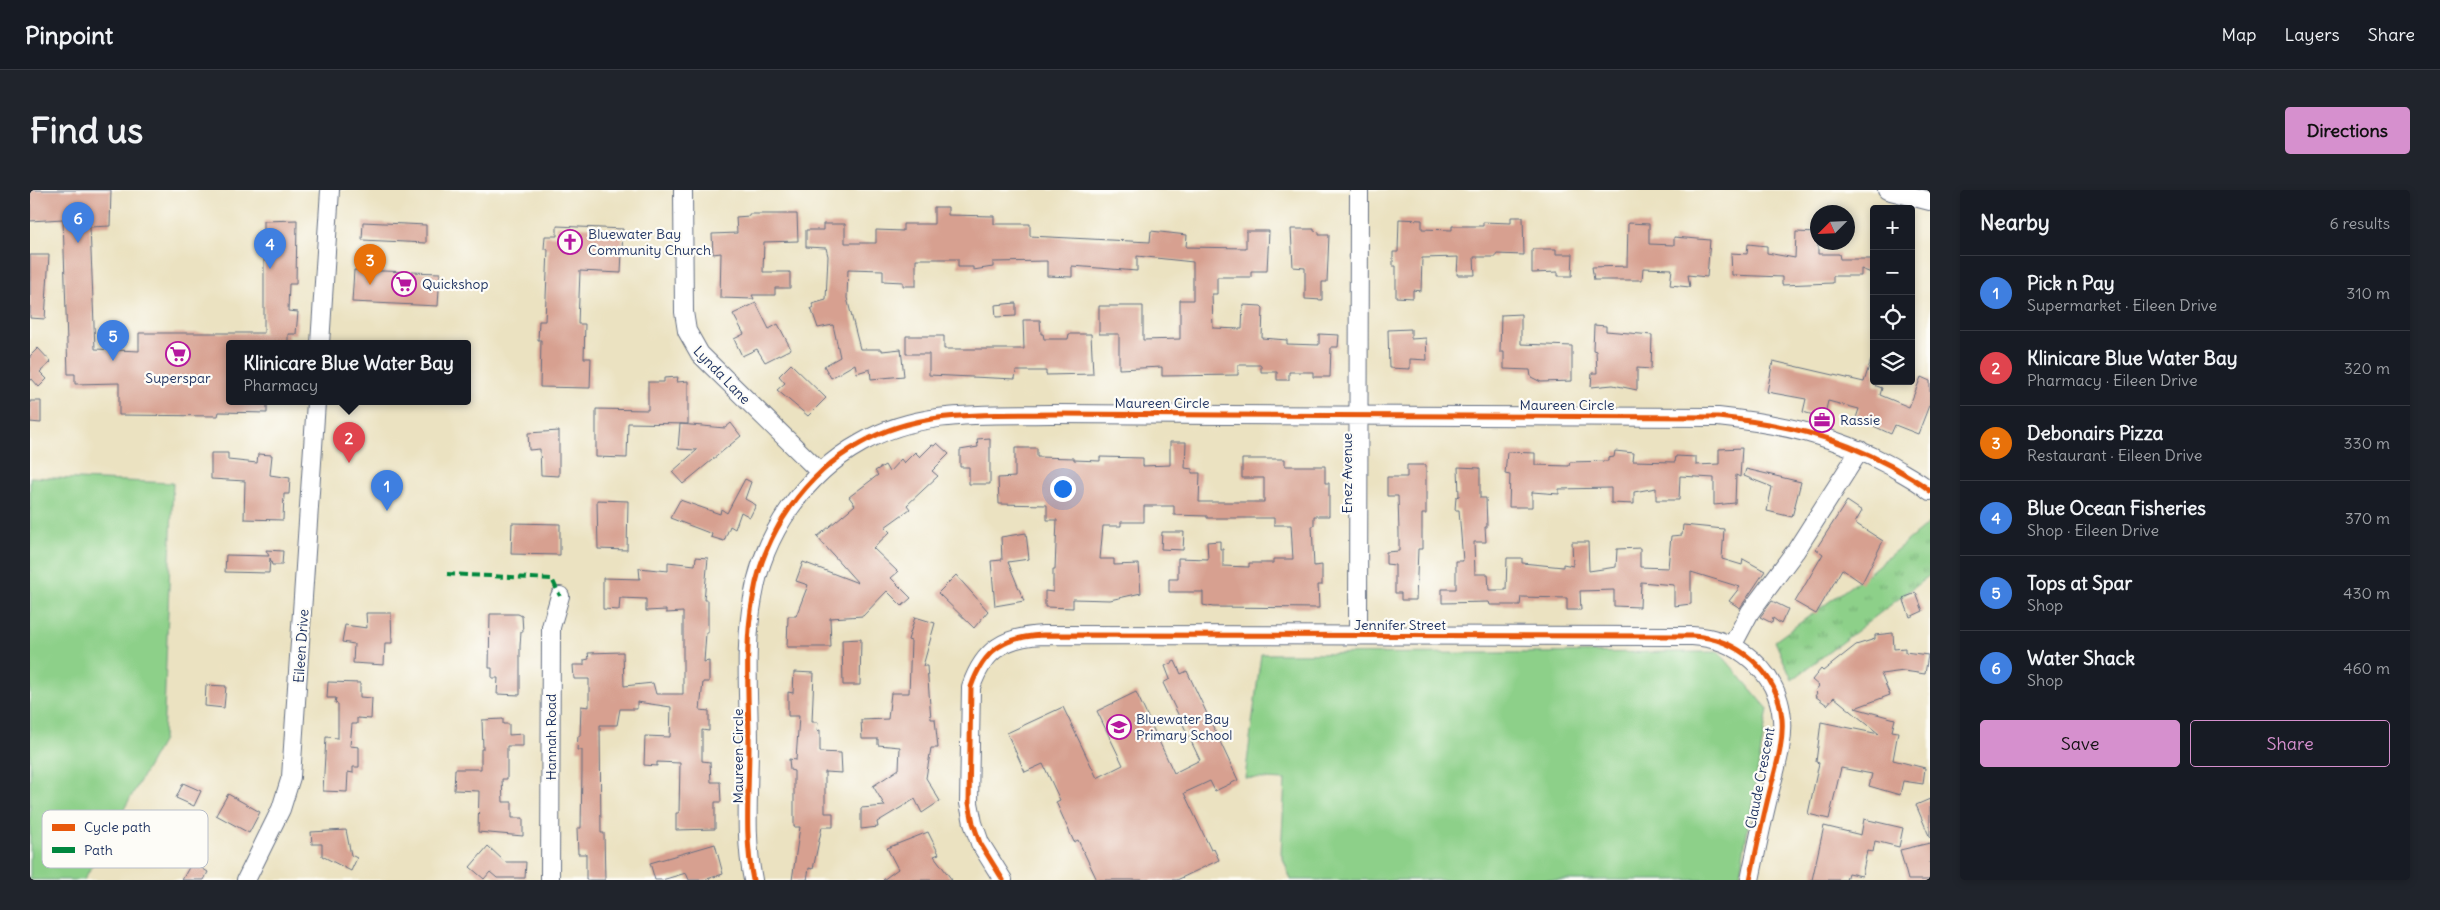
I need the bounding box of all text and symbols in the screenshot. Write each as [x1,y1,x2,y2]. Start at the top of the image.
text: Pinpoint [25,20,113,50]
text: Map [2221,23,2256,46]
text: Layers [2284,23,2340,46]
text: Share [2368,23,2415,46]
button: Directions [2285,107,2410,154]
text: Find us [30,108,143,152]
pin: 6 [62,202,94,243]
north arrow [1810,205,1855,250]
map controls [1870,205,1915,385]
button: + [1870,205,1915,250]
text: Nearby [1980,209,2050,236]
text: 6 results [2329,213,2390,233]
place label: Bluewater Bay Community Church [588,225,711,259]
pin: 4 [254,228,286,269]
church icon: Bluewater Bay Community Church [557,229,583,255]
pin: 3 [354,244,386,285]
button: − [1870,250,1915,295]
supermarket icon: Quickshop [391,271,417,297]
text: Pick n Pay [2027,271,2115,295]
place label: Quickshop [422,275,488,293]
text: 1 [1993,283,1999,303]
text: 310 m [2346,283,2390,303]
button: locate [1870,295,1915,340]
text: Supermarket · Eileen Drive [2027,295,2217,315]
pin: 5 [97,320,129,361]
popup [226,340,471,405]
button: layers [1870,340,1915,385]
supermarket icon: Superspar [165,341,191,367]
street label: Lynda Lane [690,342,754,408]
text: Klinicare Blue Water Bay [2027,346,2237,370]
text: Klinicare Blue Water Bay [243,351,454,375]
text: 2 [1992,358,2000,378]
text: 320 m [2344,358,2390,378]
place label: Superspar [145,369,211,387]
text: Pharmacy · Eileen Drive [2027,370,2198,390]
text: Pharmacy [243,375,318,395]
street label: Maureen Circle [1115,394,1209,412]
street label: Maureen Circle [1520,396,1614,414]
office icon: Rassie [1809,407,1835,433]
place label: Rassie [1840,411,1880,429]
text: Debonairs Pizza [2027,421,2163,445]
pin: 2 [333,422,365,463]
street label: Enez Avenue [1338,433,1356,513]
text: 3 [1991,433,2001,453]
text: 330 m [2343,433,2390,453]
text: Restaurant · Eileen Drive [2027,445,2202,465]
pin: 1 [371,470,403,511]
your location [1050,476,1076,502]
text: Blue Ocean Fisheries [2027,496,2206,520]
text: 4 [1991,508,2001,528]
text: 370 m [2345,508,2390,528]
text: Shop · Eileen Drive [2027,520,2159,540]
text: Tops at Spar [2027,571,2132,595]
text: 5 [1991,583,2001,603]
text: 430 m [2343,583,2390,603]
text: Shop [2027,595,2063,615]
street label: Eileen Drive [289,608,313,684]
street label: Jennifer Street [1354,616,1446,634]
text: Water Shack [2027,646,2135,670]
text: 6 [1991,658,2001,678]
text: 460 m [2343,658,2390,678]
text: Shop [2027,670,2063,690]
street label: Hannah Road [542,694,560,780]
street label: Maureen Circle [729,709,747,803]
place label: Bluewater Bay Primary School [1136,710,1232,744]
school or university icon: Bluewater Bay Primary School [1106,714,1132,740]
button: Save [1980,720,2180,767]
button: Share [2190,720,2390,767]
street label: Claude Crescent [1741,726,1779,830]
legend [42,810,208,868]
text: Cycle path [84,818,151,836]
text: Path [84,841,113,859]

